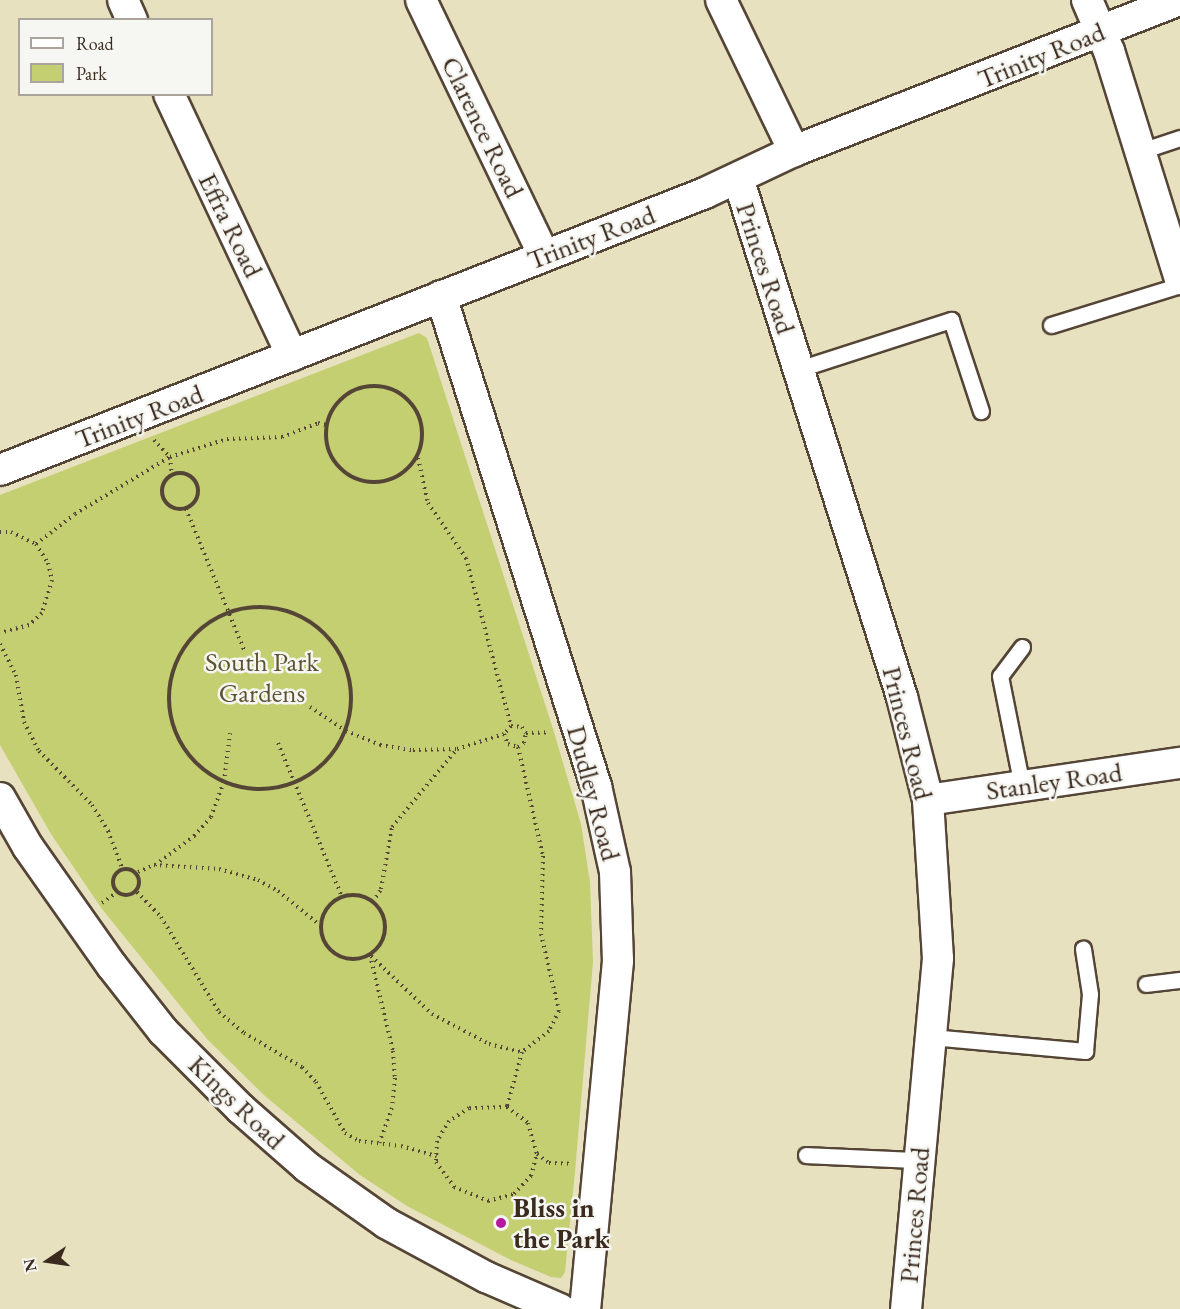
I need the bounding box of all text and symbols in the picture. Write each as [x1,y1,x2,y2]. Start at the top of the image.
street label: Trinity Road [973,15,1109,95]
legend [18,18,213,96]
text: Road [76,32,114,55]
street label: Clarence Road [435,51,531,203]
text: Park [76,62,107,85]
street label: Effra Road [192,167,270,283]
street label: Trinity Road [523,198,659,276]
street label: Princes Road [730,198,802,338]
street label: Trinity Road [71,377,207,455]
park label: South Park Gardens [205,645,319,708]
street label: Princes Road [876,663,940,803]
street label: Dudley Road [560,722,628,864]
street label: Stanley Road [984,755,1124,807]
street label: Kings Road [182,1048,292,1156]
street label: Princes Road [892,1146,936,1284]
place label: Bliss in the Park [513,1191,609,1254]
marker: Bliss in the Park [494,1216,508,1230]
north arrow [18,1231,78,1291]
text: N [18,1256,42,1274]

